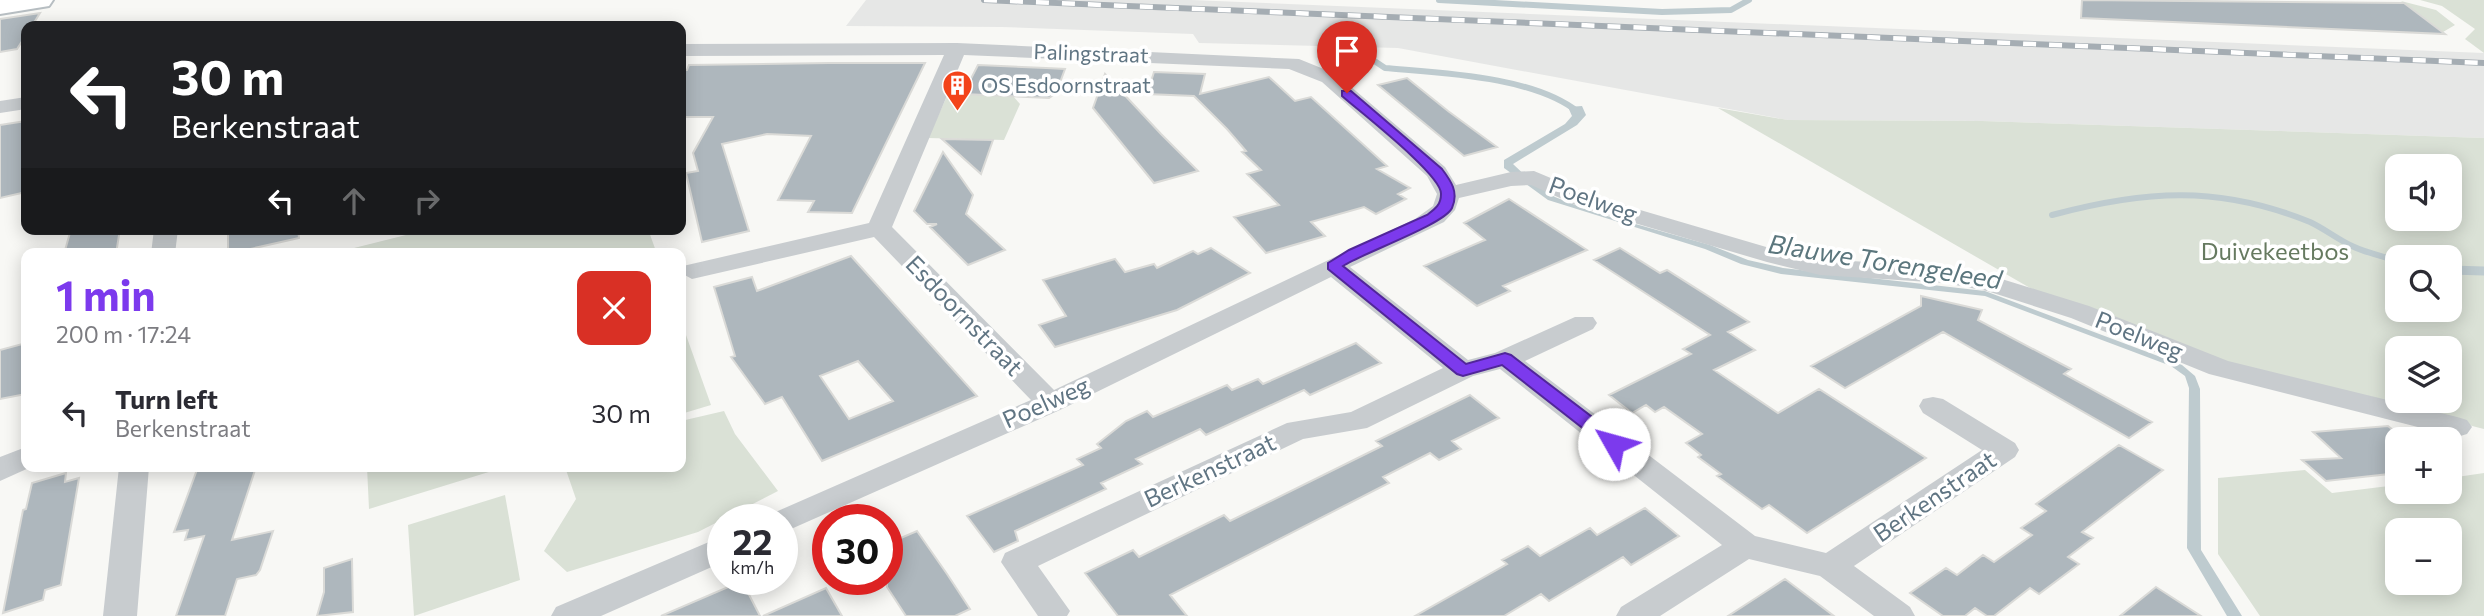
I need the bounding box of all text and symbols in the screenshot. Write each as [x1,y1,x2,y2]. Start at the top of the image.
pin [1317,21,1377,93]
icon: arrive [1328,32,1366,70]
street label: Palingstraat [1033,38,1149,67]
text: 30 m [171,45,284,105]
icon: left [56,49,147,140]
building icon: OS Esdoornstraat [941,69,975,113]
place label: OS Esdoornstraat [981,72,1151,97]
text: Berkenstraat [171,105,360,145]
map controls [2385,154,2462,595]
button: sound [2385,154,2462,231]
street label: Poelweg [1545,169,1642,228]
icon: left [262,182,300,220]
icon: ahead [335,182,373,220]
icon: right [408,182,446,220]
water label: Blauwe Torengeleed [1766,227,2005,294]
park label: Duivekeetbos [2201,236,2349,265]
button: search [2385,245,2462,322]
street label: Esdoornstraat [900,249,1030,381]
text: 1 min [56,268,156,320]
button: close [577,271,651,345]
street label: Poelweg [2091,304,2188,365]
text: 200 m · 17:24 [56,320,191,348]
button: layers [2385,336,2462,413]
street label: Poelweg [997,370,1093,434]
text: Turn left [115,383,218,414]
icon: left [56,394,94,432]
text: 30 m [592,397,651,428]
position arrow [1577,407,1651,481]
text: Berkenstraat [115,414,251,442]
street label: Berkenstraat [1139,427,1280,513]
button: + [2385,427,2462,504]
street label: Berkenstraat [1867,444,2001,547]
speed limit sign: 30 [812,504,903,595]
button: − [2385,518,2462,595]
text: 22 [733,519,772,562]
text: km/h [731,556,774,578]

